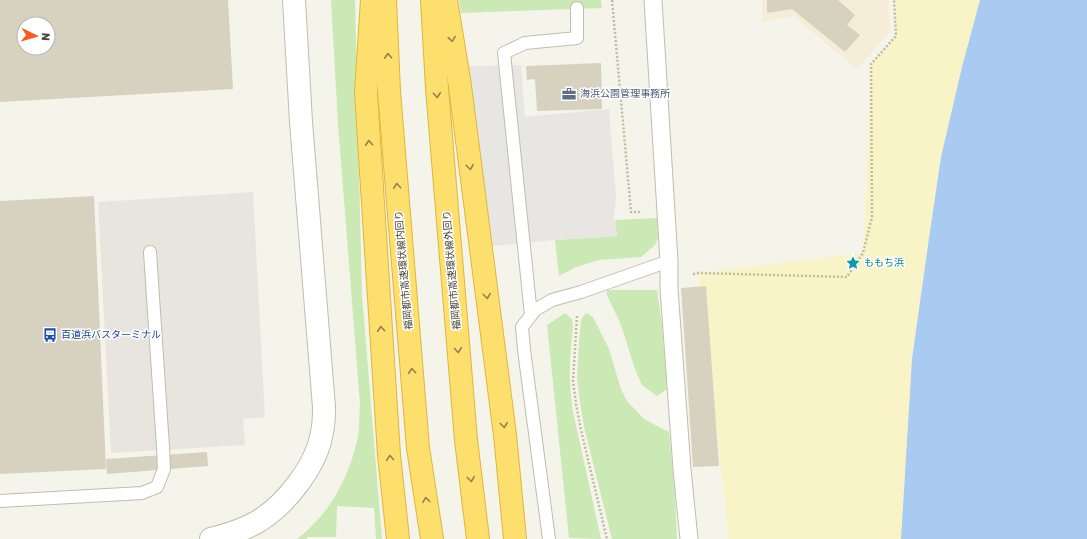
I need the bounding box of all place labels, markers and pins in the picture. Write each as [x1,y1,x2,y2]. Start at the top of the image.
office icon: 海浜公園管理事務所 [561,86,577,102]
place label: 海浜公園管理事務所 [580,88,670,100]
place icon: ももち浜 [845,255,861,271]
place label: ももち浜 [864,257,904,269]
bus stop icon: 百道浜バスターミナル [42,327,58,343]
place label: 百道浜バスターミナル [61,329,161,341]

